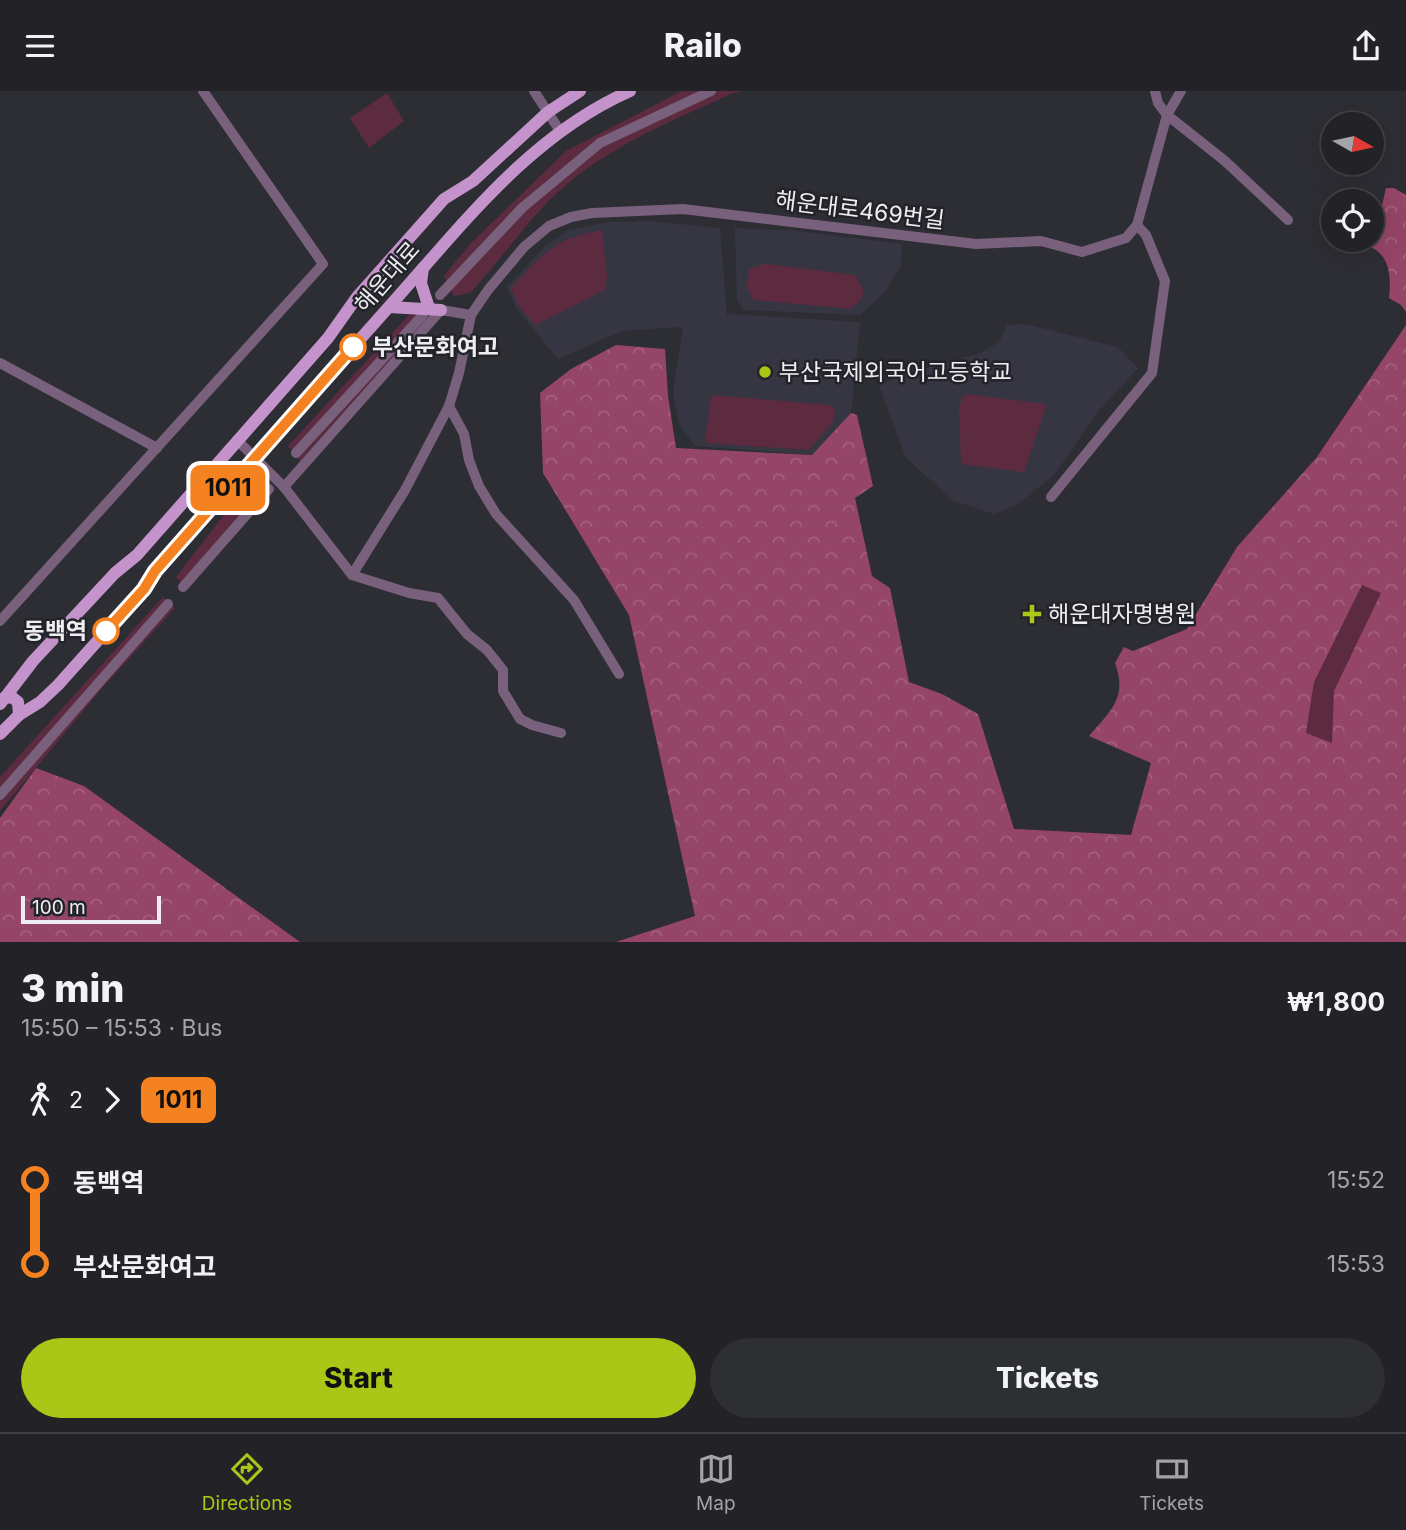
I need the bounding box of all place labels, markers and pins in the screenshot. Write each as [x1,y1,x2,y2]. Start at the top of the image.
place label: 부산문화여고 [372,333,499,361]
marker: 부산문화여고 [340,334,366,360]
place label: 부산국제외국어고등학교 [779,358,1012,386]
marker: 부산국제외국어고등학교 [757,364,773,380]
place label: 해운대자명병원 [1048,600,1196,628]
marker: 해운대자명병원 [1022,604,1042,624]
place label: 동백역 [24,617,87,645]
marker: 동백역 [93,618,119,644]

